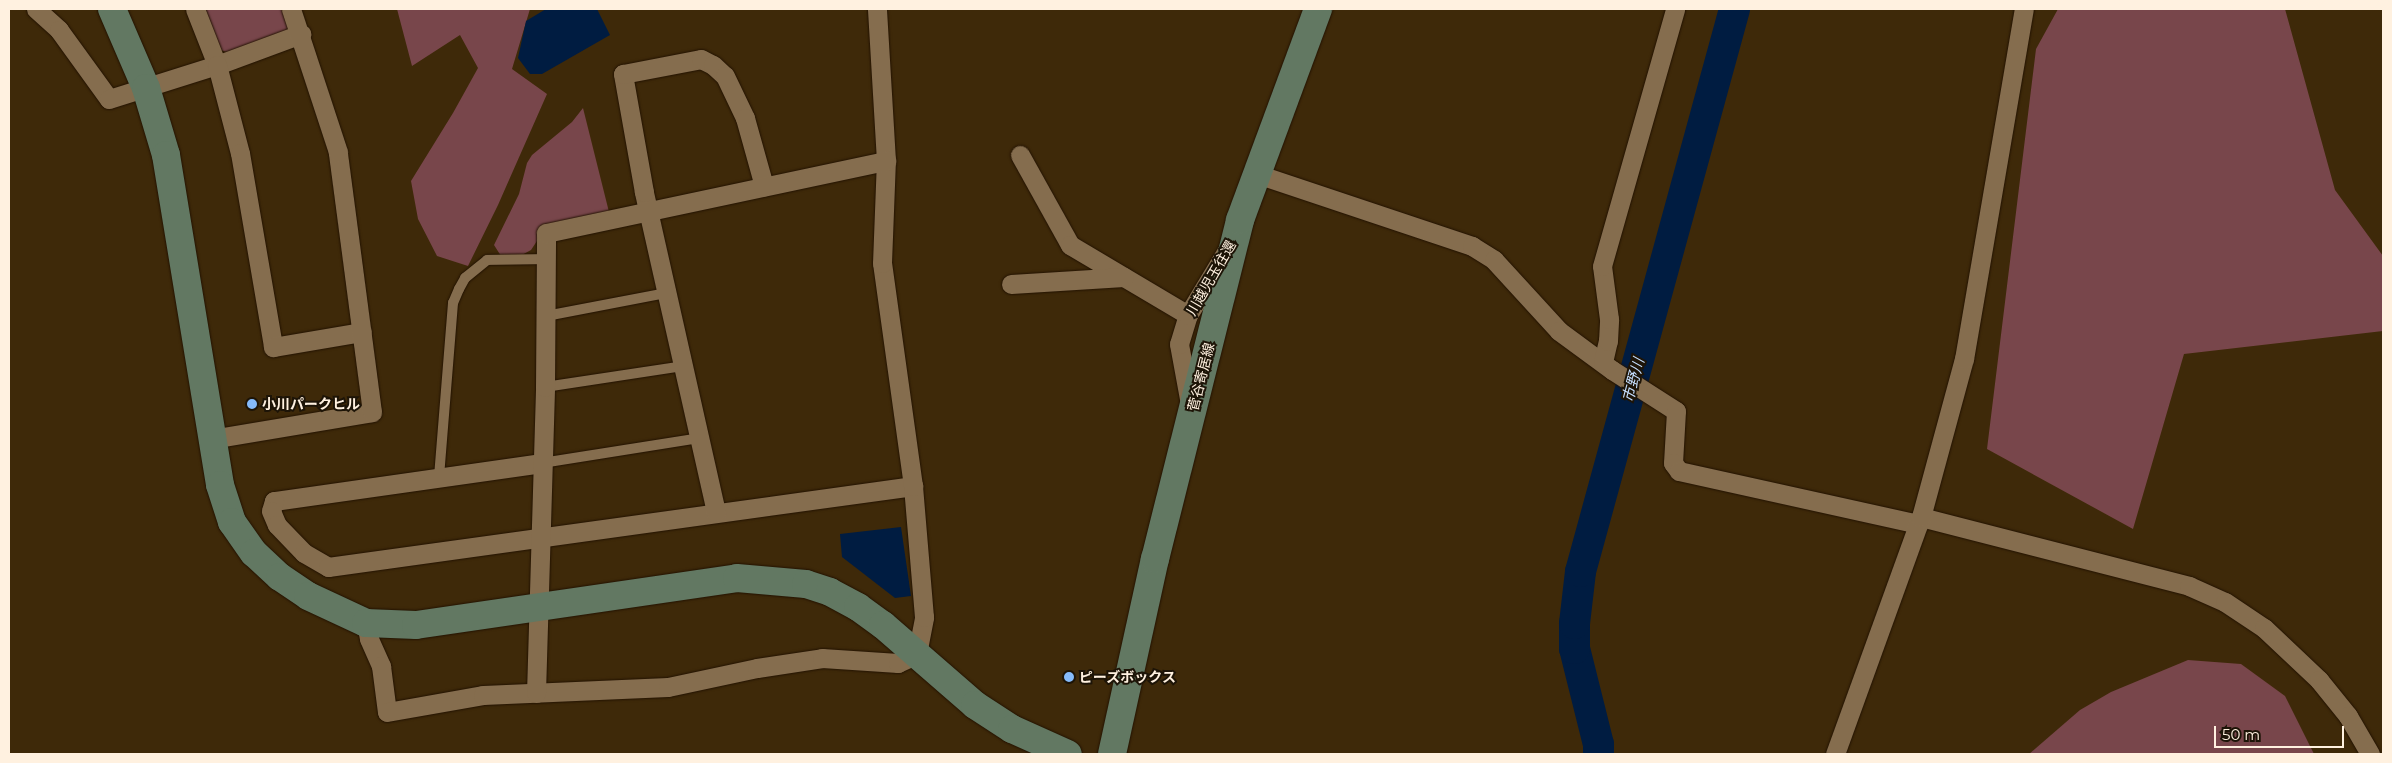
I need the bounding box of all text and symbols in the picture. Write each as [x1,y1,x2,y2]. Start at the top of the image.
street label: 川越児玉往還 [1183,237,1239,319]
street label: 菅谷寄居線 [1184,341,1218,413]
water label: 市野川 [1618,356,1648,404]
place label: 小川パークヒル [262,396,360,412]
marker: 小川パークヒル [246,398,258,410]
place label: ピーズボックス [1079,669,1177,685]
marker: ピーズボックス [1063,671,1075,683]
scale bar [2217,716,2347,748]
text: 50 m [2222,725,2260,744]

